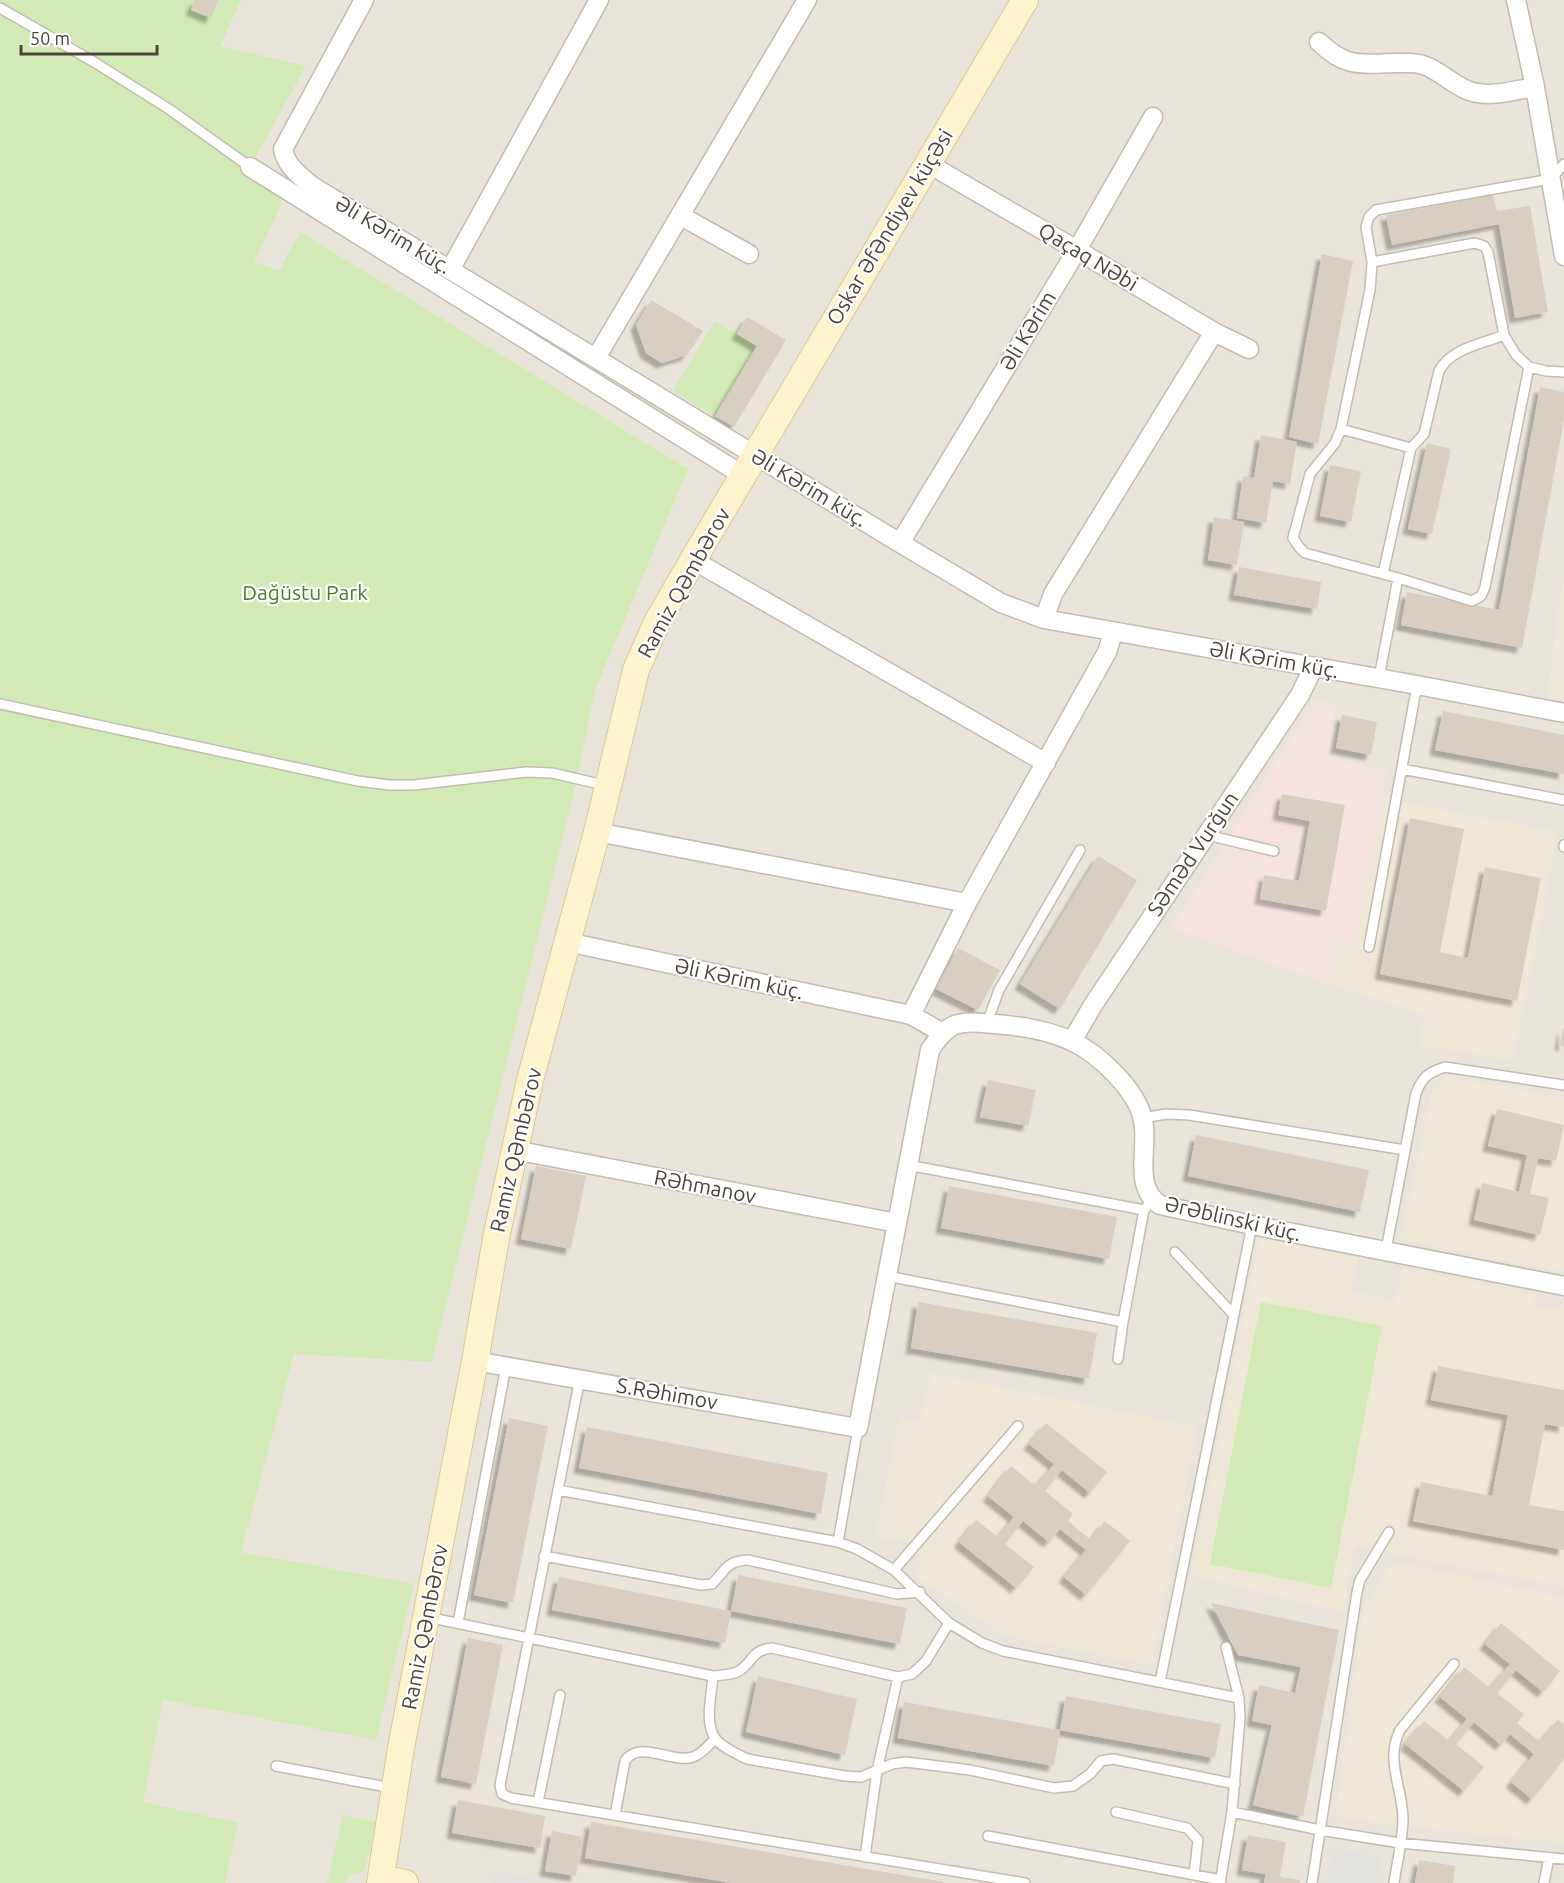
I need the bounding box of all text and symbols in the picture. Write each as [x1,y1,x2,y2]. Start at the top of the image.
scale bar [21,18,158,56]
text: 50 m [30,28,70,48]
street label: Oskar Əfəndiyev küçəsi [821,124,957,329]
street label: Əli Kərim küç. [331,190,456,278]
street label: Qaçaq Nəbi [1034,217,1143,295]
street label: Əli Kərim [994,286,1060,375]
street label: Əli Kərim küç. [747,443,872,531]
street label: Ramiz Qəmbərov [632,503,734,662]
park label: Dağüstu Park [242,580,368,604]
street label: Əli Kərim küç. [1208,636,1341,682]
street label: Səməd Vurğun [1142,787,1243,920]
street label: Əli Kərim küç. [673,953,806,1003]
street label: Ramiz Qəmbərov [484,1065,546,1234]
street label: Rəhmanov [652,1164,758,1208]
street label: Ərəblinski küç. [1163,1191,1304,1245]
street label: S.Rəhimov [615,1372,719,1414]
street label: Ramiz Qəmbərov [396,1542,452,1712]

